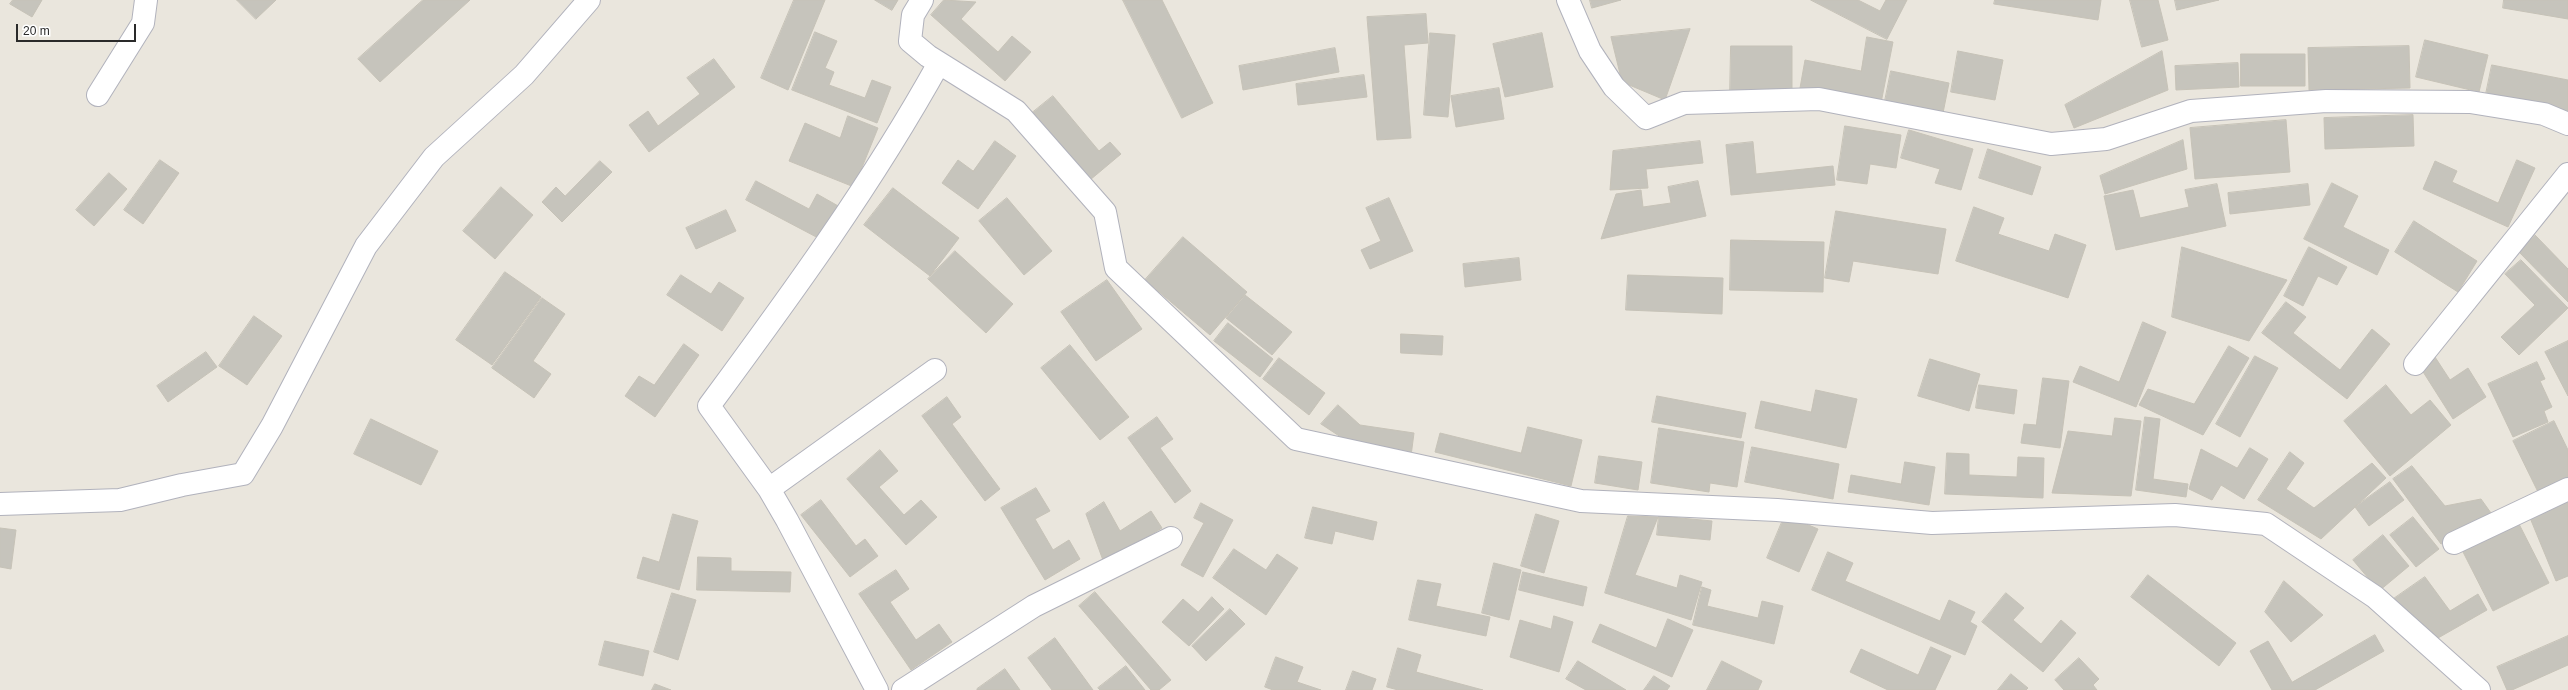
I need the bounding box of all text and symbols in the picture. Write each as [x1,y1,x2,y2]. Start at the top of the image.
scale bar [18,16,138,42]
text: 20 m [23,24,50,38]

